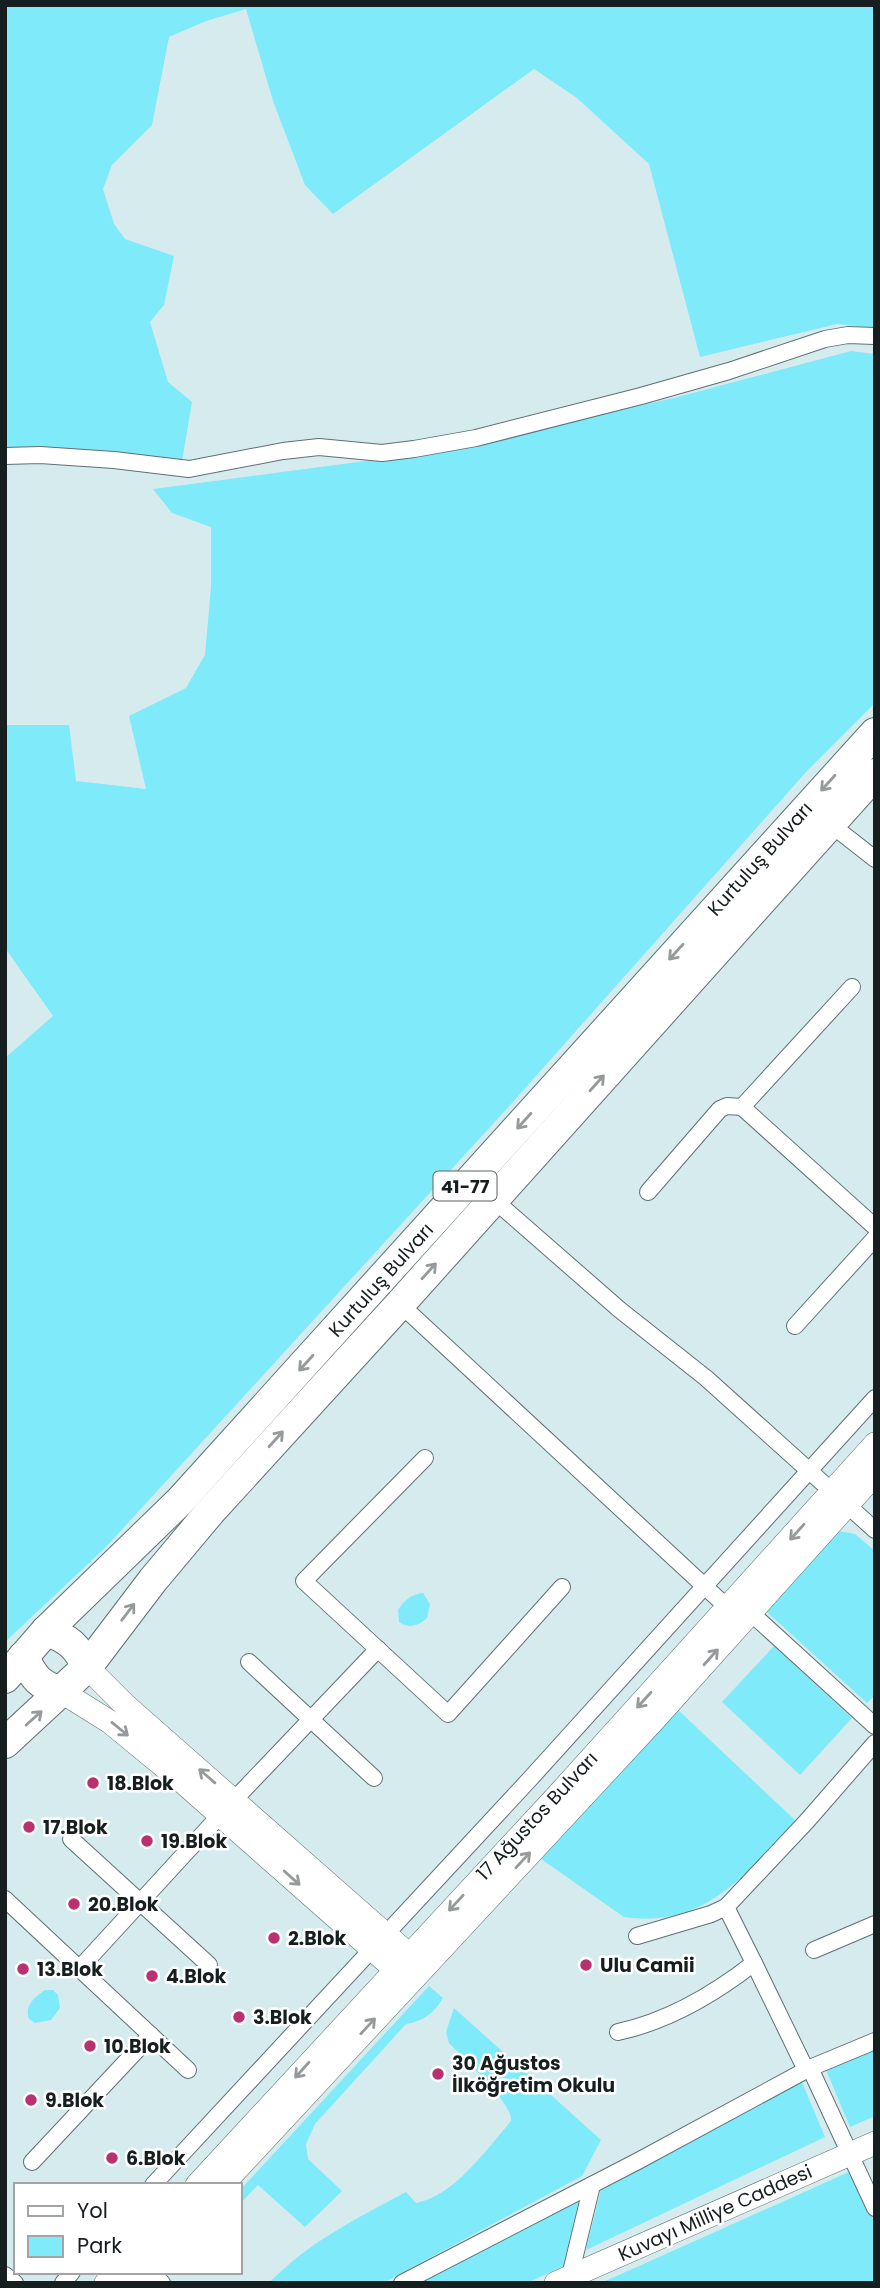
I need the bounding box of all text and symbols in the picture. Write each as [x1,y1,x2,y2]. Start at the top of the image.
one-way arrow [820,774,836,792]
street label: Kurtuluş Bulvarı [701,796,819,922]
one-way arrow [668,943,684,961]
one-way arrow [589,1075,606,1092]
one-way arrow [515,1112,532,1129]
road number: 41-77 [434,1171,496,1200]
street label: Kurtuluş Bulvarı [322,1217,440,1343]
one-way arrow [421,1263,438,1280]
one-way arrow [297,1354,314,1371]
one-way arrow [267,1431,284,1448]
one-way arrow [789,1523,805,1541]
one-way arrow [121,1603,136,1622]
one-way arrow [703,1648,719,1666]
one-way arrow [636,1691,652,1709]
one-way arrow [25,1710,43,1726]
one-way arrow [110,1722,128,1737]
street label: 17 Ağustos Bulvarı [470,1746,604,1886]
one-way arrow [198,1768,216,1784]
place label: 18.Blok [107,1770,174,1797]
marker: 18.Blok [85,1775,101,1791]
place label: 17.Blok [43,1814,108,1841]
marker: 17.Blok [21,1819,37,1835]
place label: 19.Blok [161,1828,227,1855]
marker: 19.Blok [139,1833,155,1849]
one-way arrow [515,1851,531,1869]
one-way arrow [283,1870,301,1886]
place label: 20.Blok [88,1891,159,1918]
one-way arrow [447,1894,464,1911]
marker: 20.Blok [66,1896,82,1912]
place label: 2.Blok [288,1925,346,1952]
marker: 2.Blok [266,1930,282,1946]
place label: Ulu Camii [600,1952,695,1979]
place label: 13.Blok [37,1956,103,1983]
marker: Ulu Camii [578,1957,594,1973]
marker: 13.Blok [15,1961,31,1977]
place label: 4.Blok [166,1963,226,1990]
marker: 4.Blok [144,1968,160,1984]
place label: 3.Blok [253,2004,312,2031]
marker: 3.Blok [231,2009,247,2025]
one-way arrow [359,2018,376,2035]
place label: 10.Blok [104,2033,171,2060]
marker: 10.Blok [82,2038,98,2054]
place label: 30 Ağustos İlköğretim Okulu [452,2050,615,2099]
one-way arrow [293,2061,310,2078]
marker: 30 Ağustos İlköğretim Okulu [430,2066,446,2082]
place label: 9.Blok [45,2087,104,2114]
marker: 9.Blok [23,2092,39,2108]
place label: 6.Blok [126,2145,186,2172]
marker: 6.Blok [104,2150,120,2166]
street label: Kuvayı Milliye Caddesi [614,2158,816,2268]
legend [14,2183,242,2274]
text: Yol [77,2196,108,2225]
text: Park [77,2231,122,2260]

